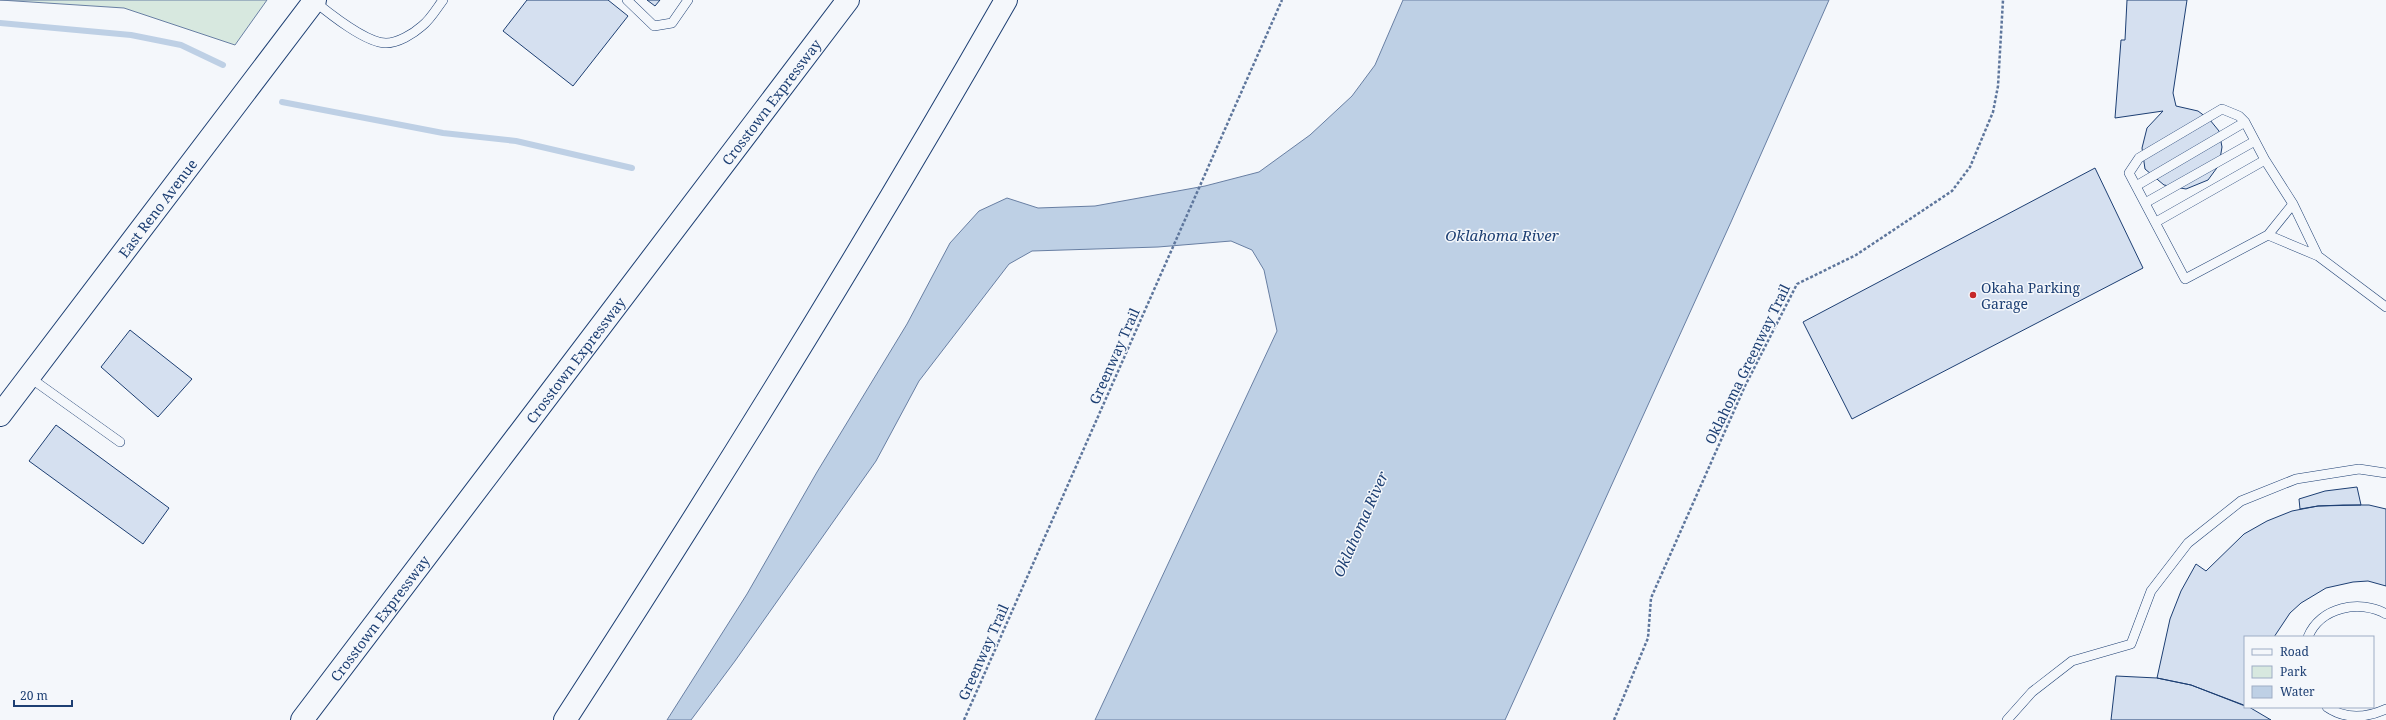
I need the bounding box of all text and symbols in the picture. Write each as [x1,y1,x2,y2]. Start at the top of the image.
street label: Crosstown Expressway [717,35,825,169]
street label: East Reno Avenue [114,155,201,261]
water label: Oklahoma River [1445,225,1560,245]
place label: Okaha Parking Garage [1981,278,2081,313]
street label: Oklahoma Greenway Trail [1700,280,1794,447]
marker: Okaha Parking Garage [1968,290,1978,300]
street label: Crosstown Expressway [521,293,629,427]
street label: Greenway Trail [1084,304,1144,407]
water label: Oklahoma River [1328,467,1393,580]
street label: Crosstown Expressway [325,551,433,685]
street label: Greenway Trail [953,600,1013,703]
legend [2244,636,2374,708]
text: Road [2280,643,2310,660]
text: Park [2280,663,2308,680]
scale bar [14,682,72,708]
text: Water [2280,683,2315,700]
text: 20 m [20,687,48,704]

